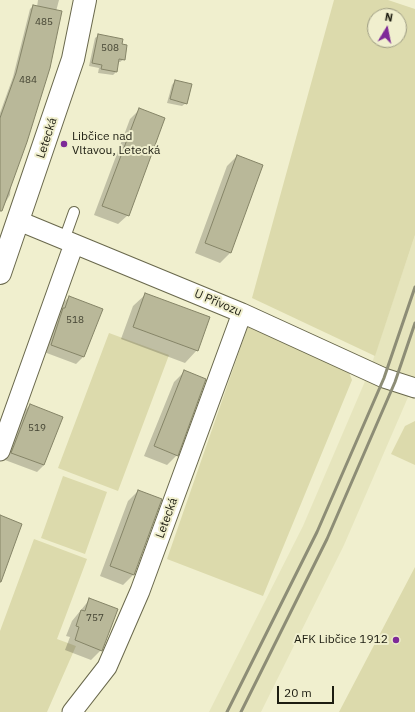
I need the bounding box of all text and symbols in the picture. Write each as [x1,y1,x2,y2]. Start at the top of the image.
north arrow [367,8,407,48]
text: N [384,10,394,25]
house number: 485 [35,16,53,28]
house number: 508 [101,42,119,54]
house number: 484 [19,74,37,86]
street label: Letecká [34,116,60,160]
place label: Libčice nad Vltavou, Letecká [72,130,160,158]
marker: Libčice nad Vltavou, Letecká [59,139,69,149]
street label: U Přívozu [192,287,244,319]
house number: 518 [66,314,84,326]
house number: 519 [28,422,46,434]
street label: Letecká [153,496,181,540]
house number: 757 [86,612,104,624]
place label: AFK Libčice 1912 [294,633,388,647]
marker: AFK Libčice 1912 [391,635,401,645]
scale bar [279,678,336,704]
text: 20 m [284,685,312,700]

